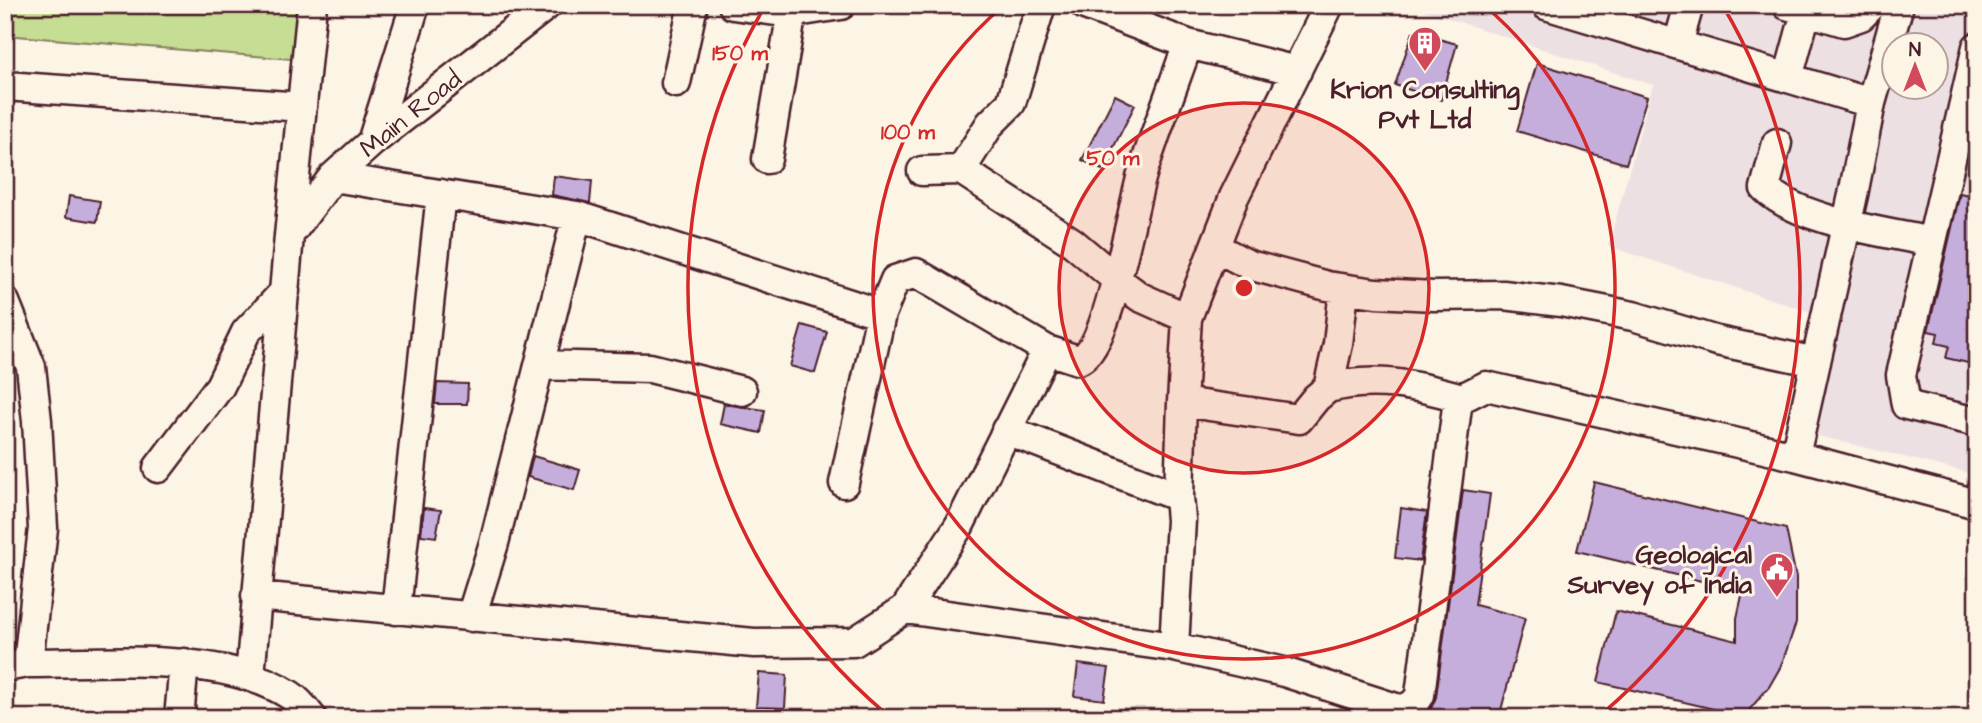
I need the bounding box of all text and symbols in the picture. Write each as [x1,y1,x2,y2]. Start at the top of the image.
building icon: Krion Consulting Pvt Ltd [1406,24,1444,73]
north arrow [1881,32,1951,102]
text: N [1909,37,1921,64]
text: 150 m [712,39,768,68]
street label: Main Road [352,61,469,166]
place label: Krion Consulting Pvt Ltd [1330,72,1520,138]
text: 100 m [881,118,936,147]
text: 50 m [1087,144,1140,173]
centre of rings [1232,276,1256,300]
place label: Geological Survey of India [1567,537,1753,606]
public building icon: Geological Survey of India [1758,550,1796,599]

